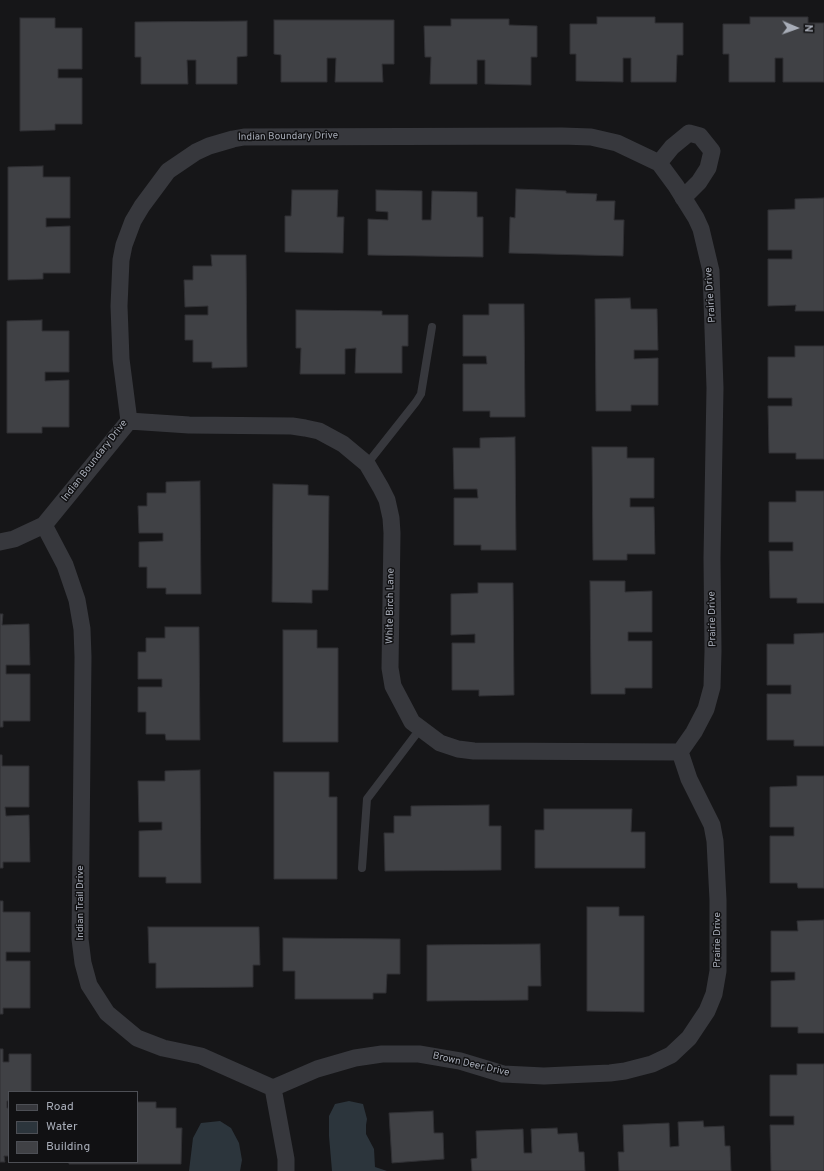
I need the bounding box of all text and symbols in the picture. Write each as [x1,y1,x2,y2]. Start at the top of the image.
north arrow [776,8,816,48]
text: N [801,24,815,33]
street label: Indian Boundary Drive [238,130,338,144]
street label: Prairie Drive [703,267,719,323]
street label: Indian Boundary Drive [59,418,131,504]
street label: White Birch Lane [384,568,398,644]
street label: Prairie Drive [707,591,719,647]
street label: Indian Trail Drive [75,865,87,941]
street label: Prairie Drive [712,912,724,968]
street label: Brown Deer Drive [431,1050,511,1080]
legend [8,1091,138,1163]
text: Road [46,1099,74,1115]
text: Water [46,1119,78,1135]
text: Building [46,1139,90,1155]

